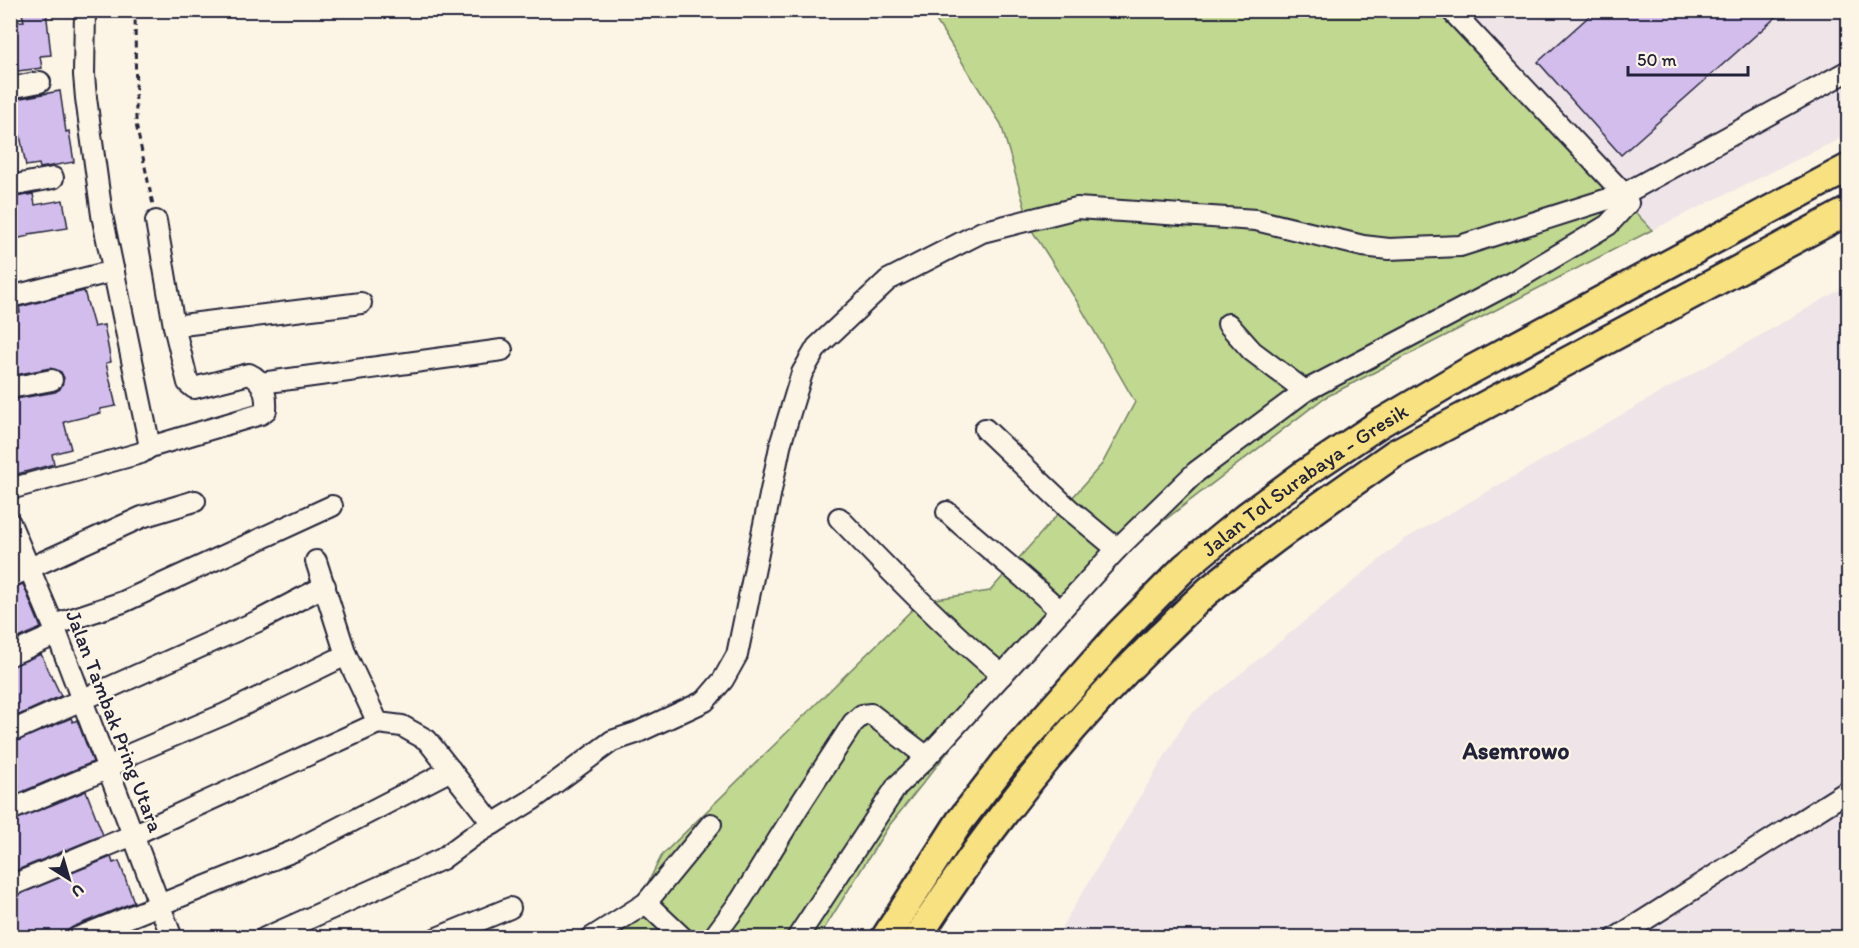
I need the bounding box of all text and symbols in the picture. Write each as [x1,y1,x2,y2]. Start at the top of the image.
scale bar [1628,39,1748,77]
text: 50 m [1637,49,1677,71]
street label: Jalan Tol Surabaya - Gresik [1196,398,1412,561]
street label: Jalan Tambak Pring Utara [61,607,169,835]
district label: Asemrowo [1461,736,1570,765]
north arrow [39,849,99,909]
text: U [68,880,88,901]

